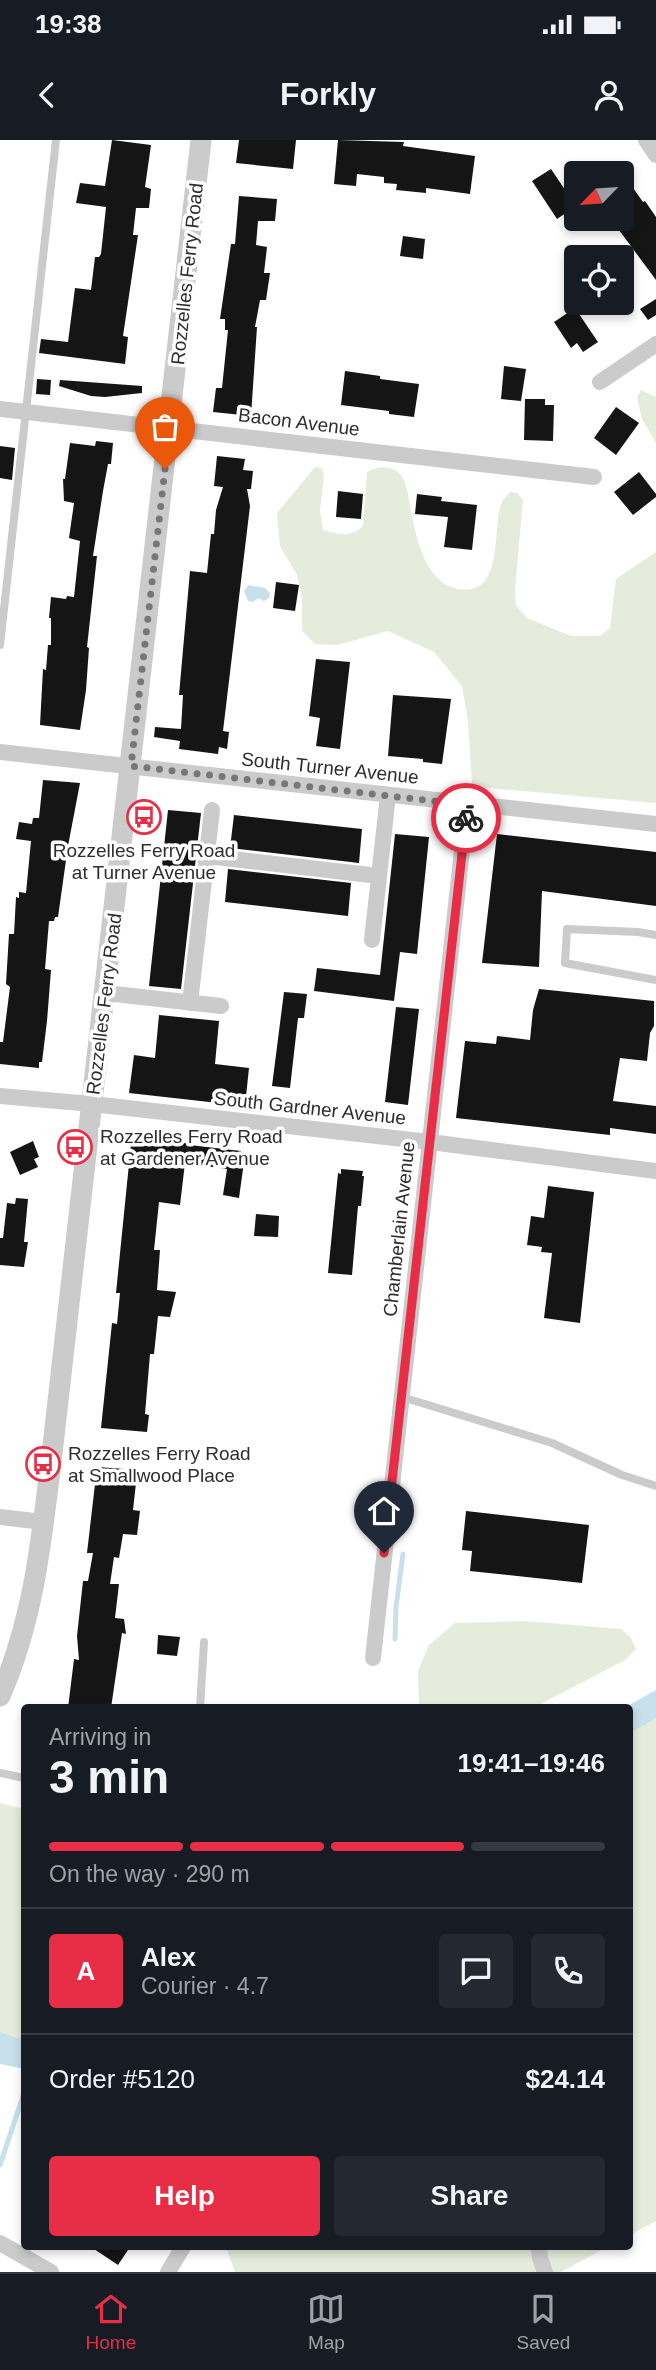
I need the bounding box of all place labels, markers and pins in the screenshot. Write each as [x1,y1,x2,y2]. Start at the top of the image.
pin [135,397,195,469]
bus stop icon: Rozzelles Ferry Road at Turner Avenue [125,798,163,836]
place label: Rozzelles Ferry Road at Turner Avenue [53,840,235,883]
place label: Rozzelles Ferry Road at Gardener Avenue [100,1126,283,1169]
bus stop icon: Rozzelles Ferry Road at Gardener Avenue [56,1128,94,1166]
place label: Rozzelles Ferry Road at Smallwood Place [68,1443,251,1486]
bus stop icon: Rozzelles Ferry Road at Smallwood Place [24,1445,62,1483]
pin [354,1481,414,1553]

